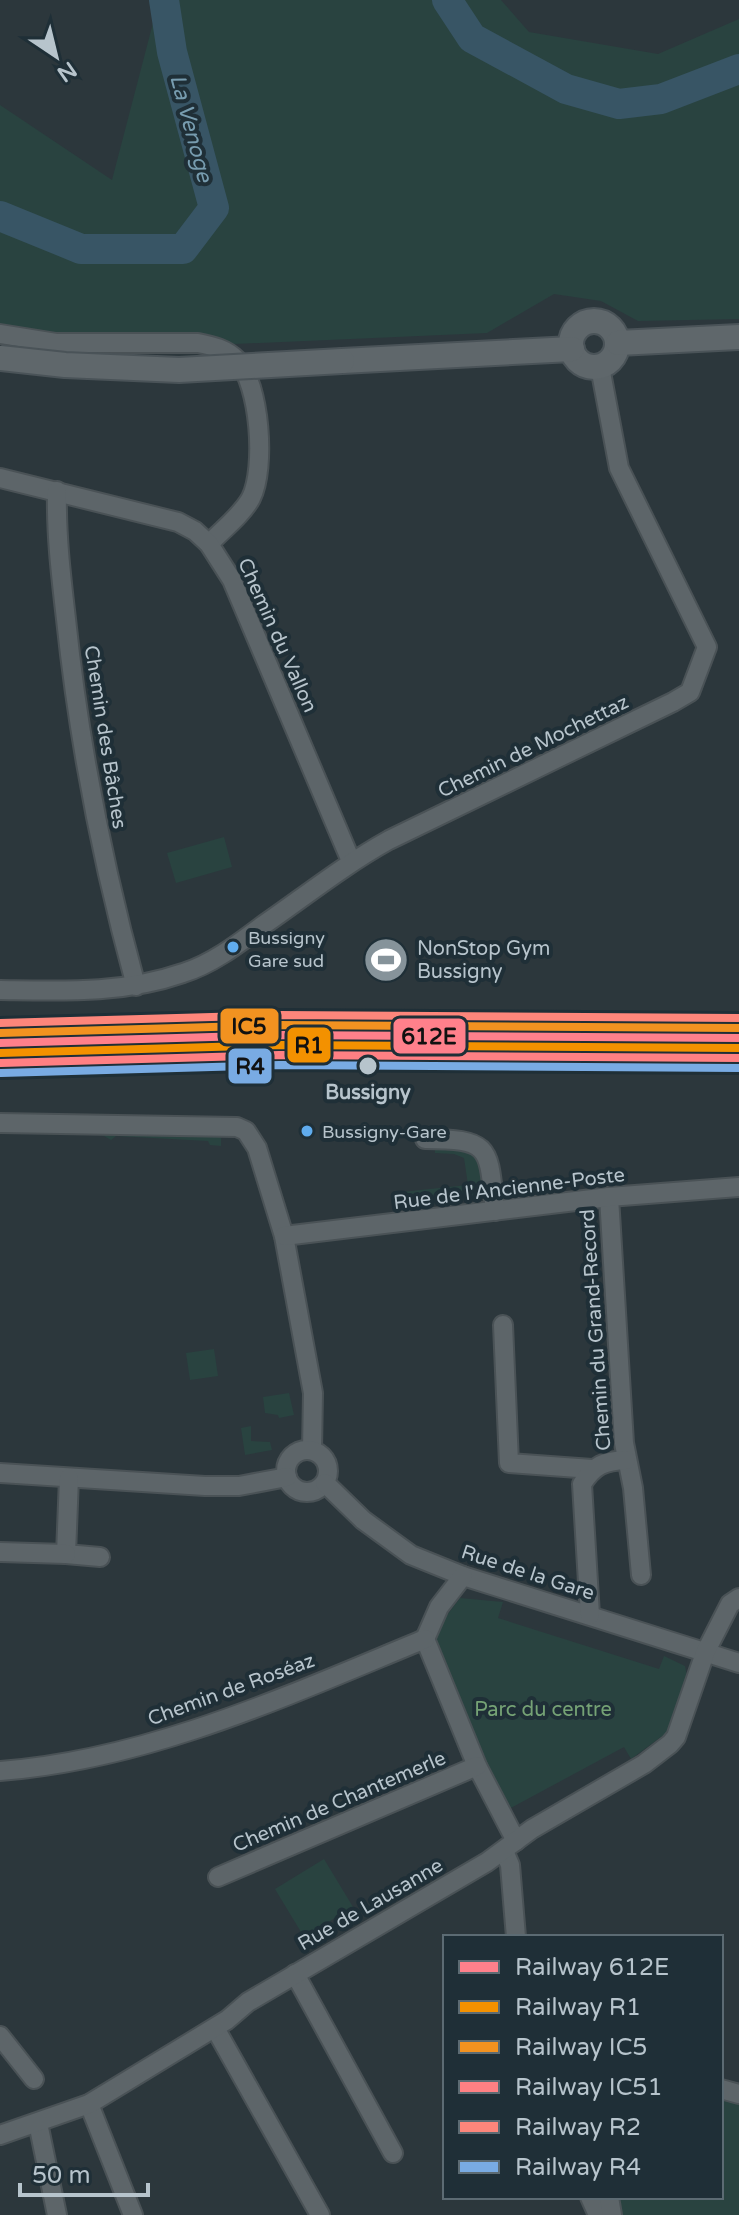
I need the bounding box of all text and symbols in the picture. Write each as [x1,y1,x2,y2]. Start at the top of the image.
north arrow [16,16,96,96]
text: N [52,56,82,87]
water label: La Venoge [164,72,218,186]
street label: Chemin du Vallon [232,554,322,716]
street label: Chemin des Bâches [79,644,131,831]
street label: Chemin de Mochettaz [434,690,633,804]
place label: Bussigny Gare sud [248,927,325,972]
sports icon: NonStop Gym Bussigny [362,936,410,984]
place label: NonStop Gym Bussigny [417,937,550,984]
marker: Bussigny Gare sud [225,939,241,955]
line badge: IC5 [219,1007,280,1045]
text: IC5 [231,1014,267,1040]
line badge: 612E [392,1017,467,1055]
text: 612E [401,1024,457,1050]
line badge: R1 [286,1026,332,1064]
text: R1 [294,1033,324,1059]
line badge: R4 [227,1047,273,1085]
text: R4 [235,1054,265,1080]
marker: Bussigny [357,1055,379,1077]
place label: Bussigny [325,1081,411,1105]
place label: Bussigny-Gare [322,1121,447,1143]
marker: Bussigny-Gare [299,1123,315,1139]
street label: Rue de l'Ancienne-Poste [392,1163,626,1215]
street label: Chemin du Grand-Record [576,1208,616,1452]
street label: Rue de la Gare [458,1540,597,1606]
street label: Chemin de Roséaz [145,1649,318,1731]
park label: Parc du centre [474,1698,612,1722]
street label: Chemin de Chantemerle [229,1746,449,1858]
street label: Rue de Lausanne [294,1854,447,1956]
legend [443,1935,723,2199]
text: Railway 612E [515,1953,669,1982]
text: Railway R1 [515,1993,641,2022]
text: Railway IC5 [515,2033,647,2062]
text: Railway IC51 [515,2073,662,2102]
text: Railway R2 [515,2113,641,2142]
scale bar [20,2147,148,2197]
text: Railway R4 [515,2153,641,2182]
text: 50 m [32,2161,90,2190]

